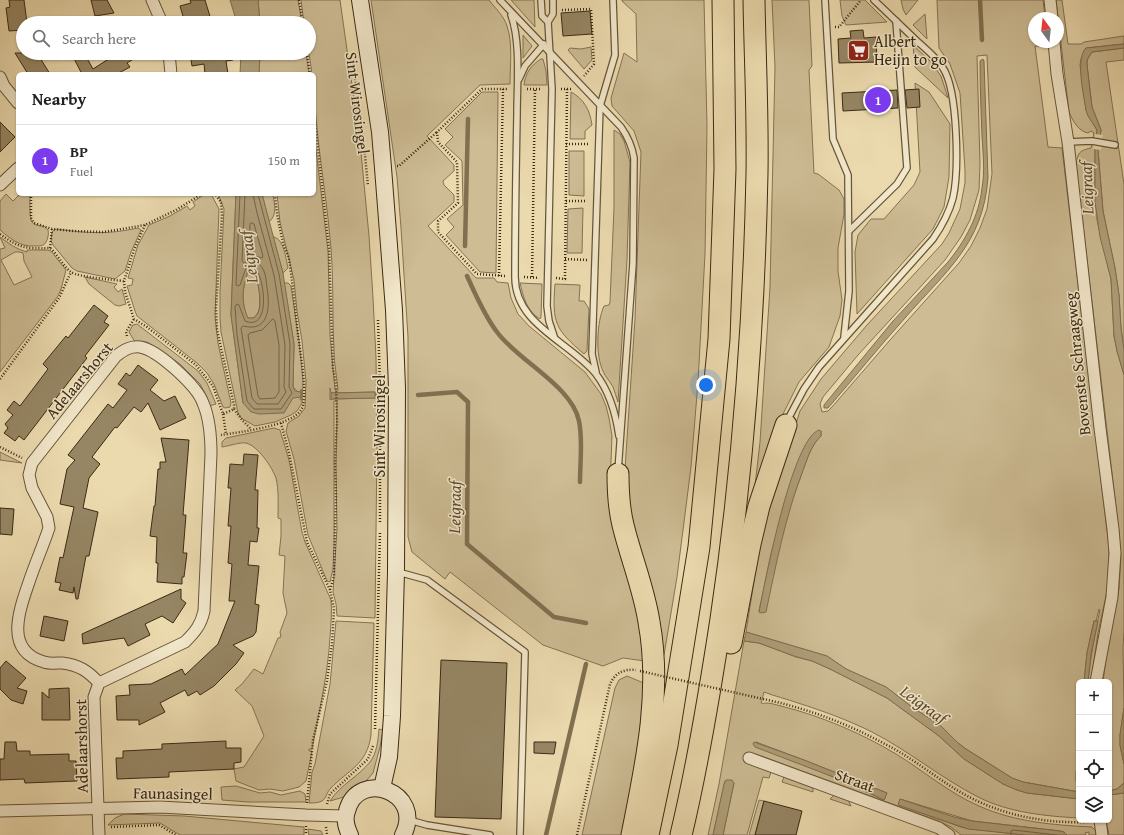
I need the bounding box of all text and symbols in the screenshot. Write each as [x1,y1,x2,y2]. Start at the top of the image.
north arrow [1028,12,1064,48]
search box [16,16,316,60]
icon: search [30,27,52,49]
text: Search here [62,28,136,49]
place label: Albert Heijn to go [874,29,947,71]
supermarket icon: Albert Heijn to go [846,37,872,63]
street label: Sint Wirosingel [340,50,376,156]
pin: 1 [865,85,891,115]
text: Nearby [32,86,86,111]
text: BP [70,141,88,162]
text: 1 [42,151,48,170]
text: 150 m [268,151,300,170]
water label: Leigraaf [1072,158,1099,216]
text: Fuel [70,162,93,181]
water label: Leigraaf [232,226,264,286]
street label: Bovenste Schraagweg [1058,291,1096,437]
street label: Adelaarshorst [40,336,119,424]
street label: Sint Wirosingel [367,374,391,477]
your location [696,375,716,395]
water label: Leigraaf [441,477,467,535]
water label: Leigraaf [894,678,955,732]
map controls [1076,679,1112,823]
button: + [1076,679,1112,715]
street label: Adelaarshorst [68,698,94,793]
button: − [1076,715,1112,751]
button: locate [1076,751,1112,787]
street label: Straat [832,762,879,798]
street label: Faunasingel [133,780,214,806]
button: layers [1076,787,1112,823]

